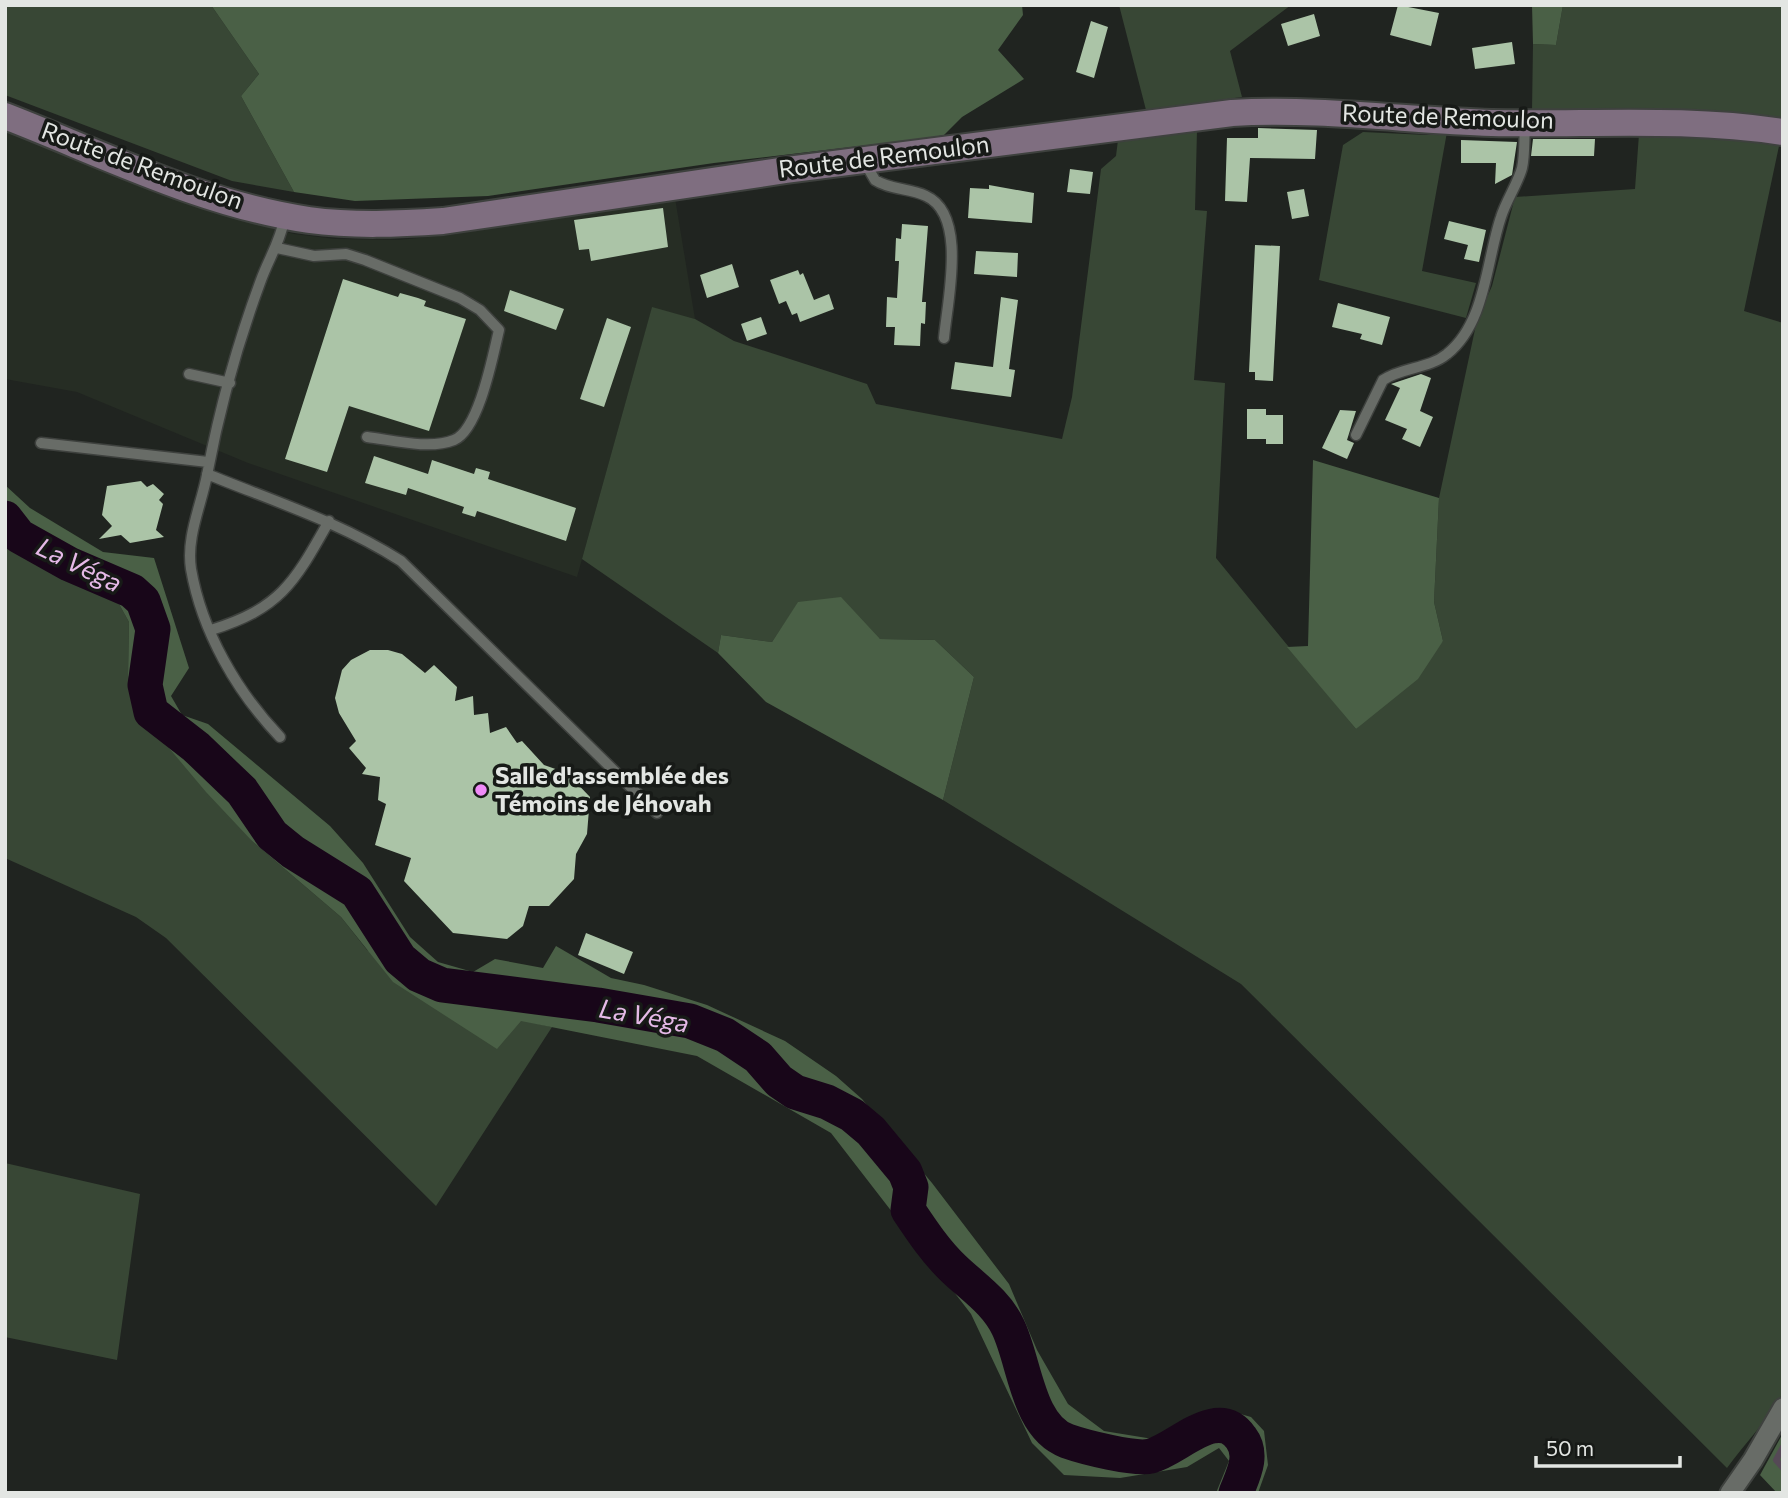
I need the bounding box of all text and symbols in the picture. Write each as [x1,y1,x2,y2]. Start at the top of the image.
street label: Route de Remoulon [1342,97,1554,134]
street label: Route de Remoulon [38,115,247,214]
street label: Route de Remoulon [777,128,991,183]
water label: La Véga [32,530,127,598]
place label: Salle d'assemblée des Témoins de Jéhovah [495,760,729,817]
marker: Salle d'assemblée des Témoins de Jéhovah [473,782,489,798]
water label: La Véga [597,991,692,1038]
scale bar [1536,1424,1680,1468]
text: 50 m [1546,1435,1594,1460]

